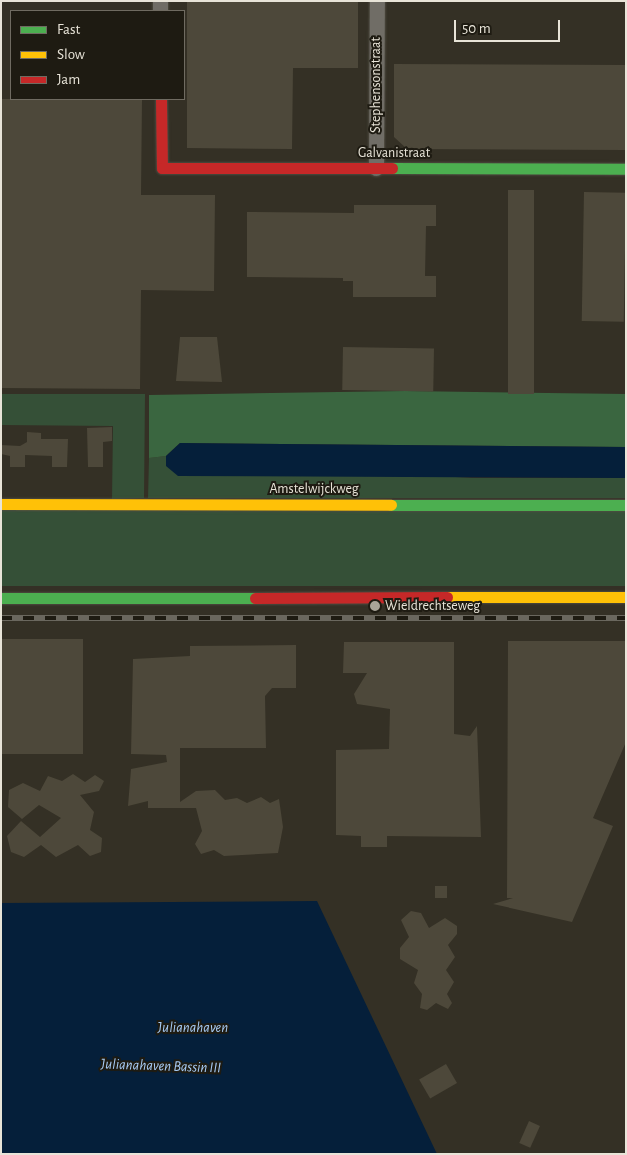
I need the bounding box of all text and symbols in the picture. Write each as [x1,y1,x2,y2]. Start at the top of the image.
legend [10,10,185,100]
scale bar [457,10,563,42]
text: 50 m [462,21,491,36]
text: Fast [57,22,80,37]
street label: Stephensonstraat [368,37,384,133]
text: Slow [57,47,85,62]
text: Jam [57,72,80,87]
street label: Galvanistraat [358,145,430,161]
street label: Amstelwijckweg [269,481,359,497]
place label: Wieldrechtseweg [385,598,480,614]
marker: Wieldrechtseweg [369,600,381,612]
water label: Julianahaven [158,1019,228,1037]
water label: Julianahaven Bassin III [101,1055,221,1077]

